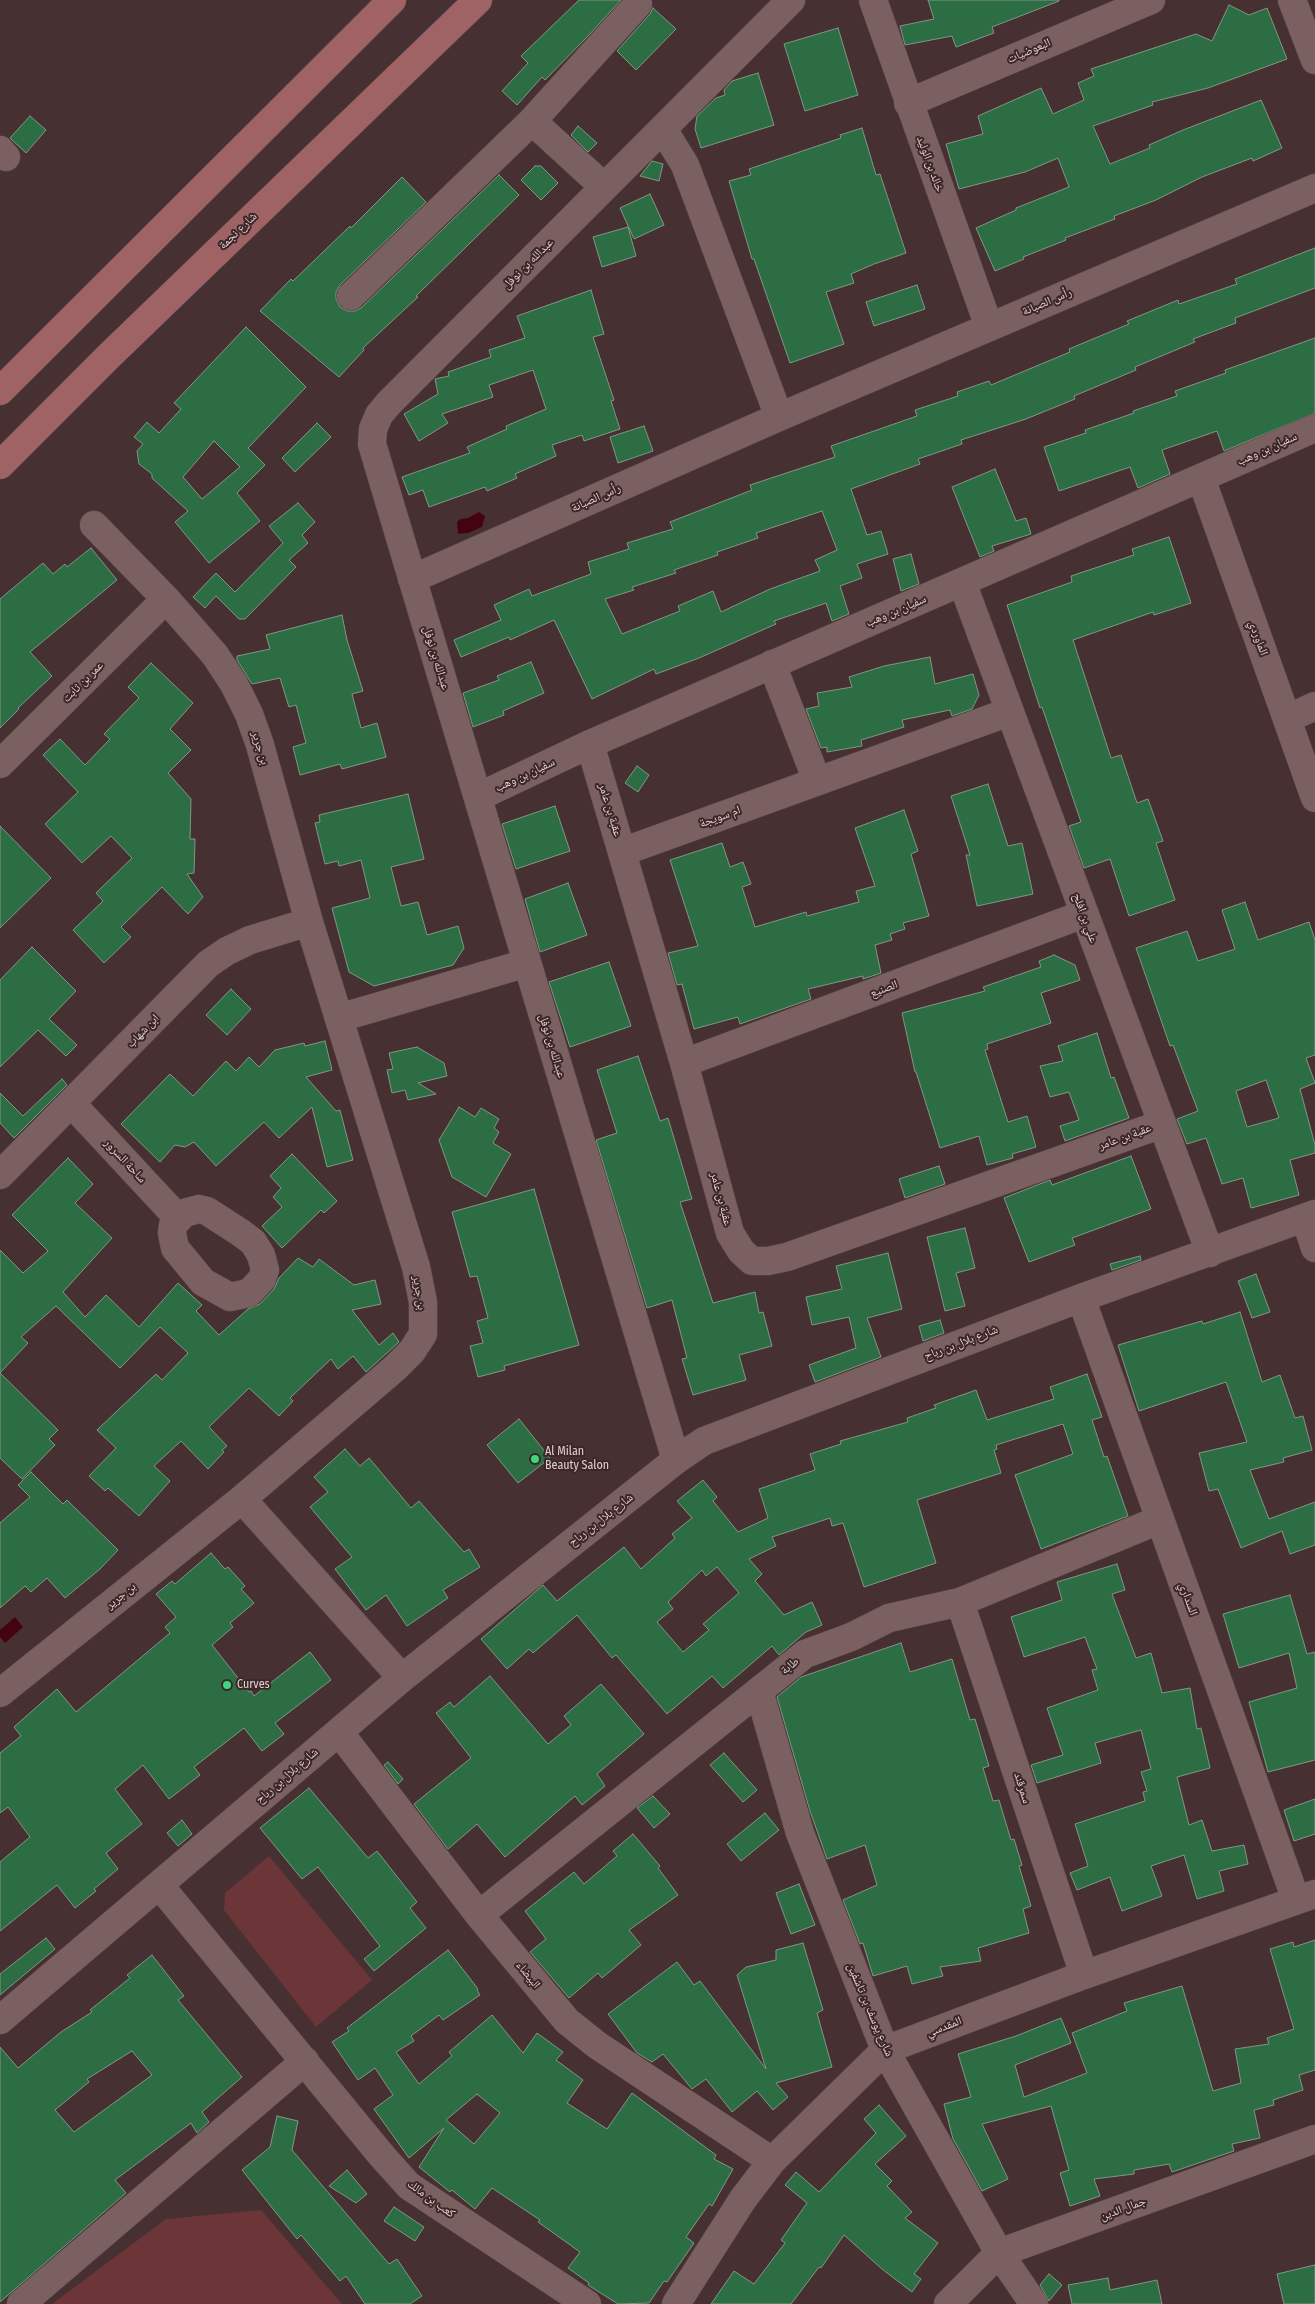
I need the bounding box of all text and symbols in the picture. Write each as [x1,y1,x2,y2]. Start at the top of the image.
street label: البعوضيات [1005,35,1053,67]
street label: خالد بن الوليد [913,134,947,194]
street label: شارع نجمة [216,209,260,253]
street label: عبدالله بن نوفل [500,236,556,292]
street label: رأس الصبانة [1020,285,1074,319]
street label: سفيان بن وهب [1235,429,1299,469]
street label: رأس الصبانة [569,481,623,515]
street label: سفيان بن وهب [864,592,928,630]
street label: الماوردي [1245,619,1271,657]
street label: عبدالله بن نوفل [419,624,453,692]
street label: عمر بن ثابت [59,658,107,706]
street label: بن جرير [248,729,272,767]
street label: سفيان بن وهب [493,755,557,795]
street label: عقبة بن عامر [595,782,625,838]
street label: ام سويجة [698,803,742,831]
street label: علي بن افلح [1069,891,1101,945]
street label: الصنيع [868,977,900,1001]
street label: ابن شهاب [124,1011,162,1051]
street label: عبدالله بن نوفل [535,1012,569,1080]
street label: عقبة بن عامر [1097,1121,1153,1153]
street label: ساحة السرور [101,1136,149,1186]
street label: عقبة بن عامر [707,1171,735,1227]
street label: بن جرير [409,1275,429,1311]
street label: شارع بلال بن رباح [922,1322,1000,1364]
place label: Al Milan Beauty Salon [545,1445,609,1473]
marker: Al Milan Beauty Salon [529,1453,541,1465]
street label: شارع بلال بن رباح [566,1490,636,1550]
street label: بن جرير [103,1580,139,1612]
street label: السداري [1175,1581,1201,1617]
street label: طابة [778,1654,802,1678]
place label: Curves [237,1678,270,1692]
marker: Curves [221,1679,233,1691]
street label: شارع بلال بن رباح [253,1745,321,1807]
street label: سمرقند [1010,1771,1034,1805]
street label: البيضاء [513,1958,543,1992]
street label: شارع يوسف بن تاشفين [844,1961,896,2059]
street label: المقدسي [924,2014,964,2040]
street label: كعب بن مالك [404,2177,458,2221]
street label: جمال الدين [1098,2194,1148,2224]

